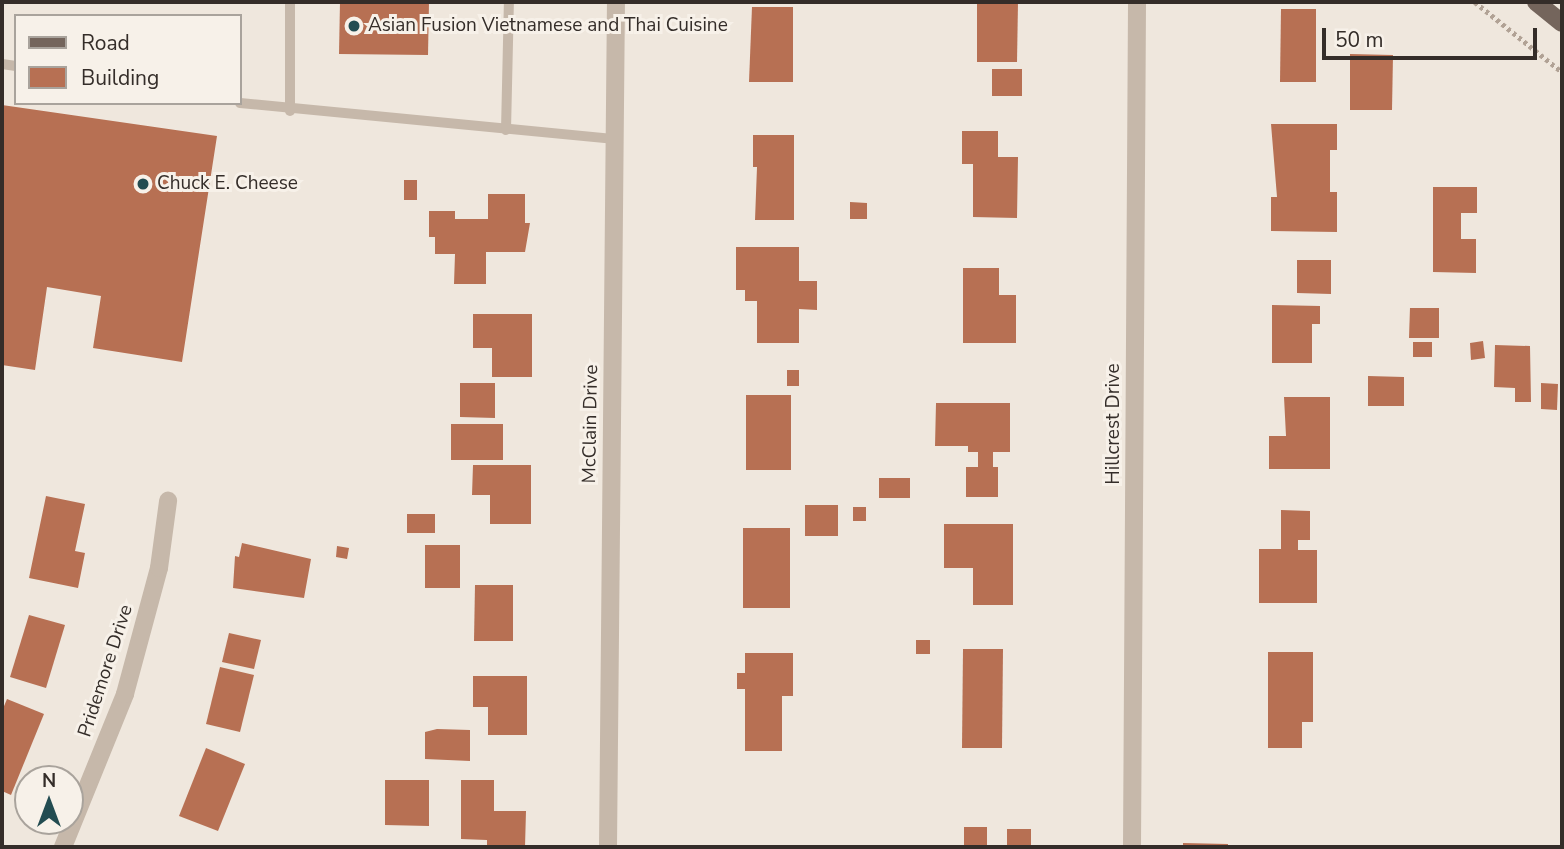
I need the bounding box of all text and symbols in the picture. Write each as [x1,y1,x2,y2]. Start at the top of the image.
legend [14,14,242,105]
scale bar [1326,14,1541,58]
place label: Asian Fusion Vietnamese and Thai Cuisine [368,15,728,37]
marker: Asian Fusion Vietnamese and Thai Cuisine [346,18,362,34]
text: 50 m [1335,26,1384,54]
text: Road [81,29,130,57]
text: Building [81,64,159,92]
place label: Chuck E. Cheese [157,173,298,195]
marker: Chuck E. Cheese [135,176,151,192]
street label: Hillcrest Drive [1103,363,1125,485]
street label: McClain Drive [579,364,603,484]
street label: Pridemore Drive [74,602,138,740]
north arrow [14,765,84,835]
text: N [42,768,56,794]

